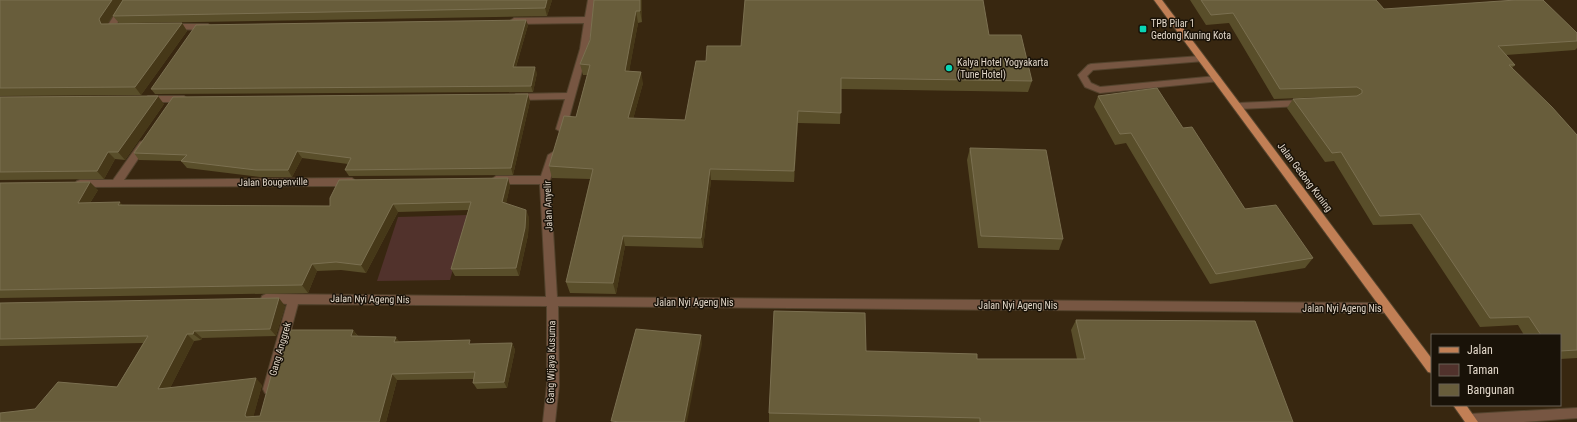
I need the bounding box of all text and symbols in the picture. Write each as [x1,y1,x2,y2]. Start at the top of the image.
place label: TPB Pilar 1 Gedong Kuning Kota [1151,18,1231,41]
marker: TPB Pilar 1 Gedong Kuning Kota [1138,24,1148,34]
place label: Kalya Hotel Yogyakarta (Tune Hotel) [957,57,1048,81]
marker: Kalya Hotel Yogyakarta (Tune Hotel) [944,63,954,73]
street label: Jalan Gedong Kuning [1275,140,1335,214]
street label: Jalan Bougenville [238,176,308,188]
street label: Jalan Anyelir [542,180,554,232]
street label: Jalan Nyi Ageng Nis [330,293,410,305]
street label: Jalan Nyi Ageng Nis [654,297,734,308]
street label: Jalan Nyi Ageng Nis [978,300,1058,311]
street label: Jalan Nyi Ageng Nis [1302,303,1382,314]
street label: Gang Anggrek [267,320,293,377]
street label: Gang Wijaya Kusuma [545,320,557,403]
legend [1431,334,1561,406]
text: Jalan [1467,343,1493,357]
text: Taman [1467,363,1499,377]
text: Bangunan [1467,383,1514,397]

